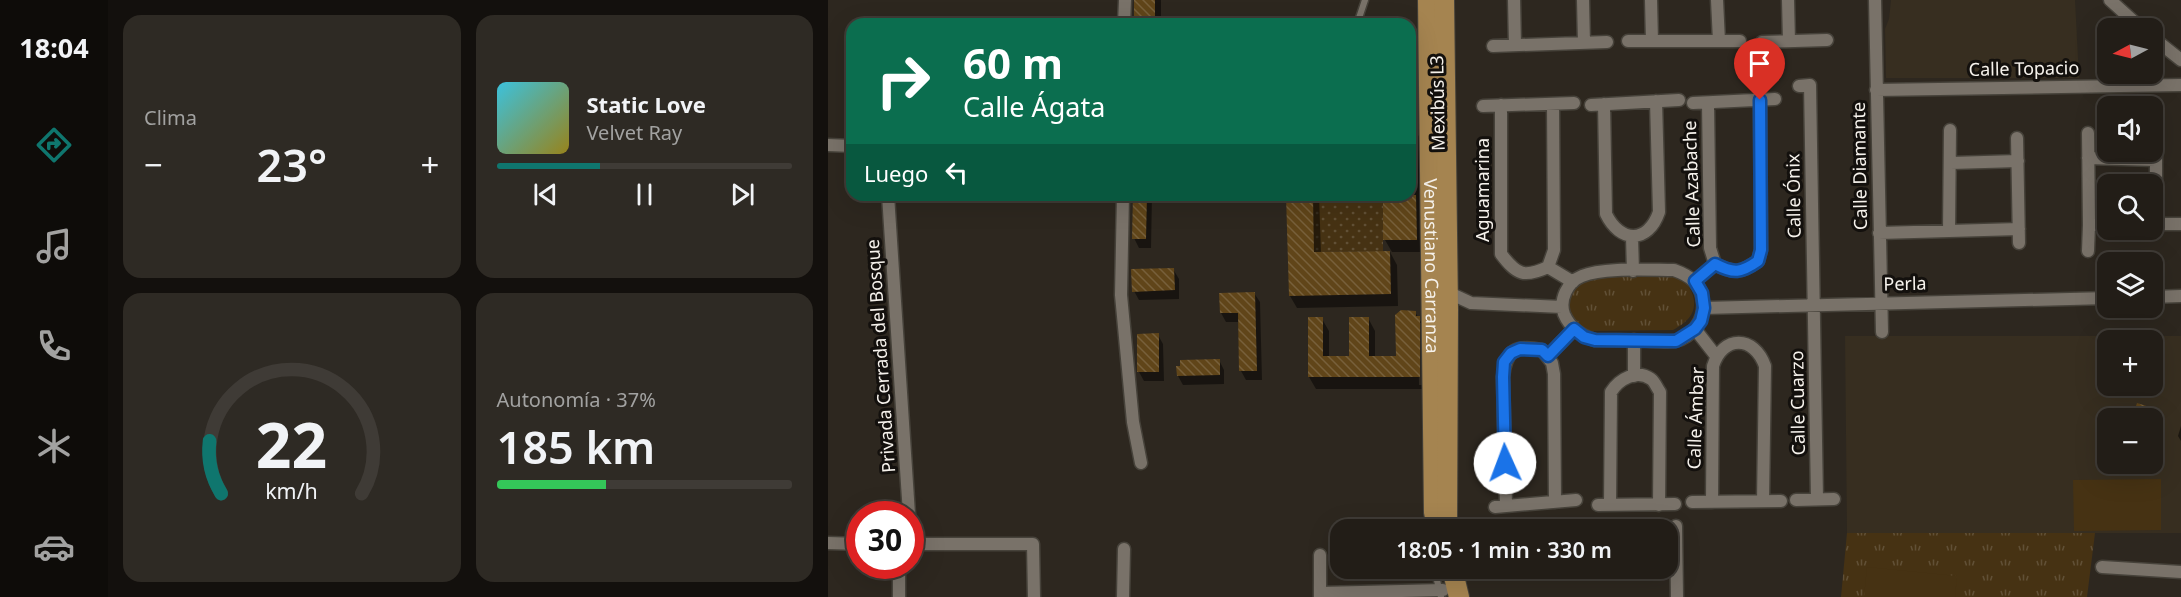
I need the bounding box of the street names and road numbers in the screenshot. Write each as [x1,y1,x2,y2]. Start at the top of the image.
street label: Mexibús L3 [1424,55,1450,151]
street label: Calle Topacio [1968,55,2079,81]
street label: Calle Diamante [1846,102,1872,230]
street label: Calle Azabache [1677,120,1705,248]
street label: Aguamarina [1470,138,1494,242]
street label: Calle Ónix [1780,153,1806,239]
street label: Venustiano Carranza [1419,178,1445,354]
street label: Privada Cerrada del Bosque [860,238,900,474]
street label: Perla [1883,271,1927,295]
street label: Calle Cuarzo [1784,350,1810,456]
street label: Calle Ámbar [1681,366,1709,470]

